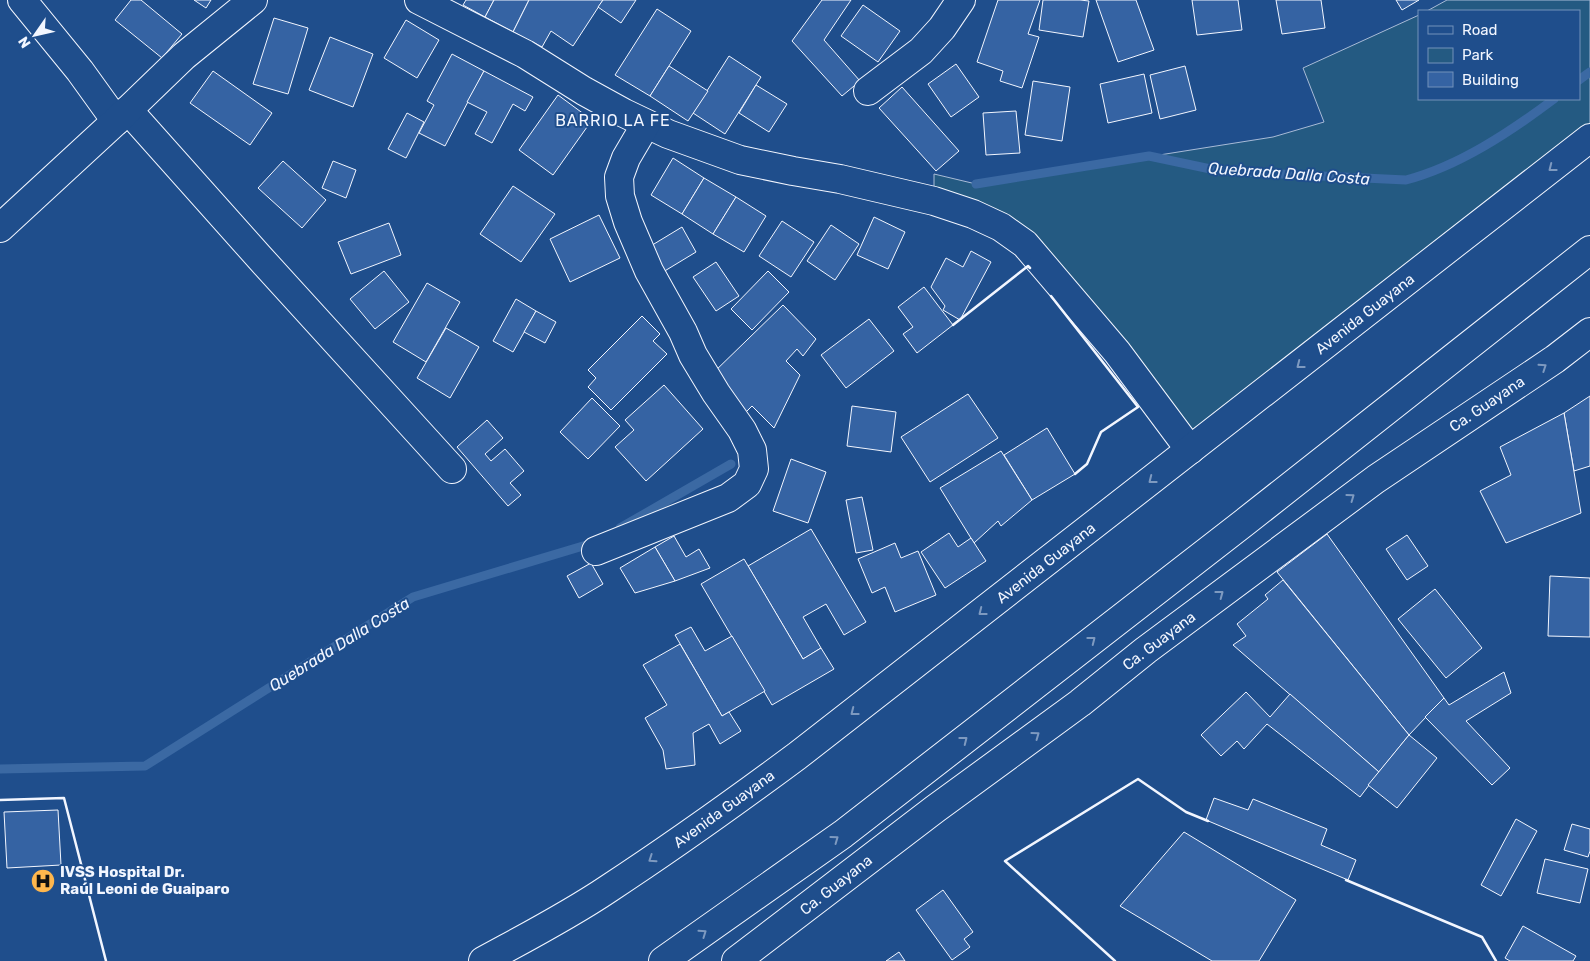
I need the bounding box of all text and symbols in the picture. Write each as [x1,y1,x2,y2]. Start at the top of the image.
north arrow [10,10,60,60]
legend [1418,10,1580,100]
text: Road [1462,21,1498,39]
text: N [15,33,35,51]
text: Park [1462,46,1493,64]
text: Building [1462,71,1519,89]
district label: BARRIO LA FE [555,111,671,130]
water label: Quebrada Dalla Costa [1207,158,1371,189]
one-way arrow [1549,162,1558,170]
street label: Avenida Guayana [1312,270,1418,358]
one-way arrow [1296,359,1306,368]
one-way arrow [1537,364,1547,373]
street label: Ca. Guayana [1446,372,1528,436]
one-way arrow [1148,474,1158,483]
one-way arrow [1345,495,1354,503]
street label: Avenida Guayana [993,519,1099,607]
one-way arrow [1214,592,1223,600]
water label: Quebrada Dalla Costa [265,593,413,695]
one-way arrow [978,606,988,615]
street label: Ca. Guayana [1119,608,1199,674]
one-way arrow [1086,638,1095,646]
one-way arrow [851,706,860,714]
one-way arrow [1030,732,1039,741]
one-way arrow [958,737,968,746]
street label: Avenida Guayana [670,766,778,852]
one-way arrow [829,836,839,845]
street label: Ca. Guayana [796,851,876,919]
one-way arrow [648,853,658,862]
place label: IVSS Hospital Dr. Raúl Leoni de Guaiparo [60,863,230,898]
hospital icon: IVSS Hospital Dr. Raúl Leoni de Guaiparo [30,868,56,894]
one-way arrow [697,930,707,939]

